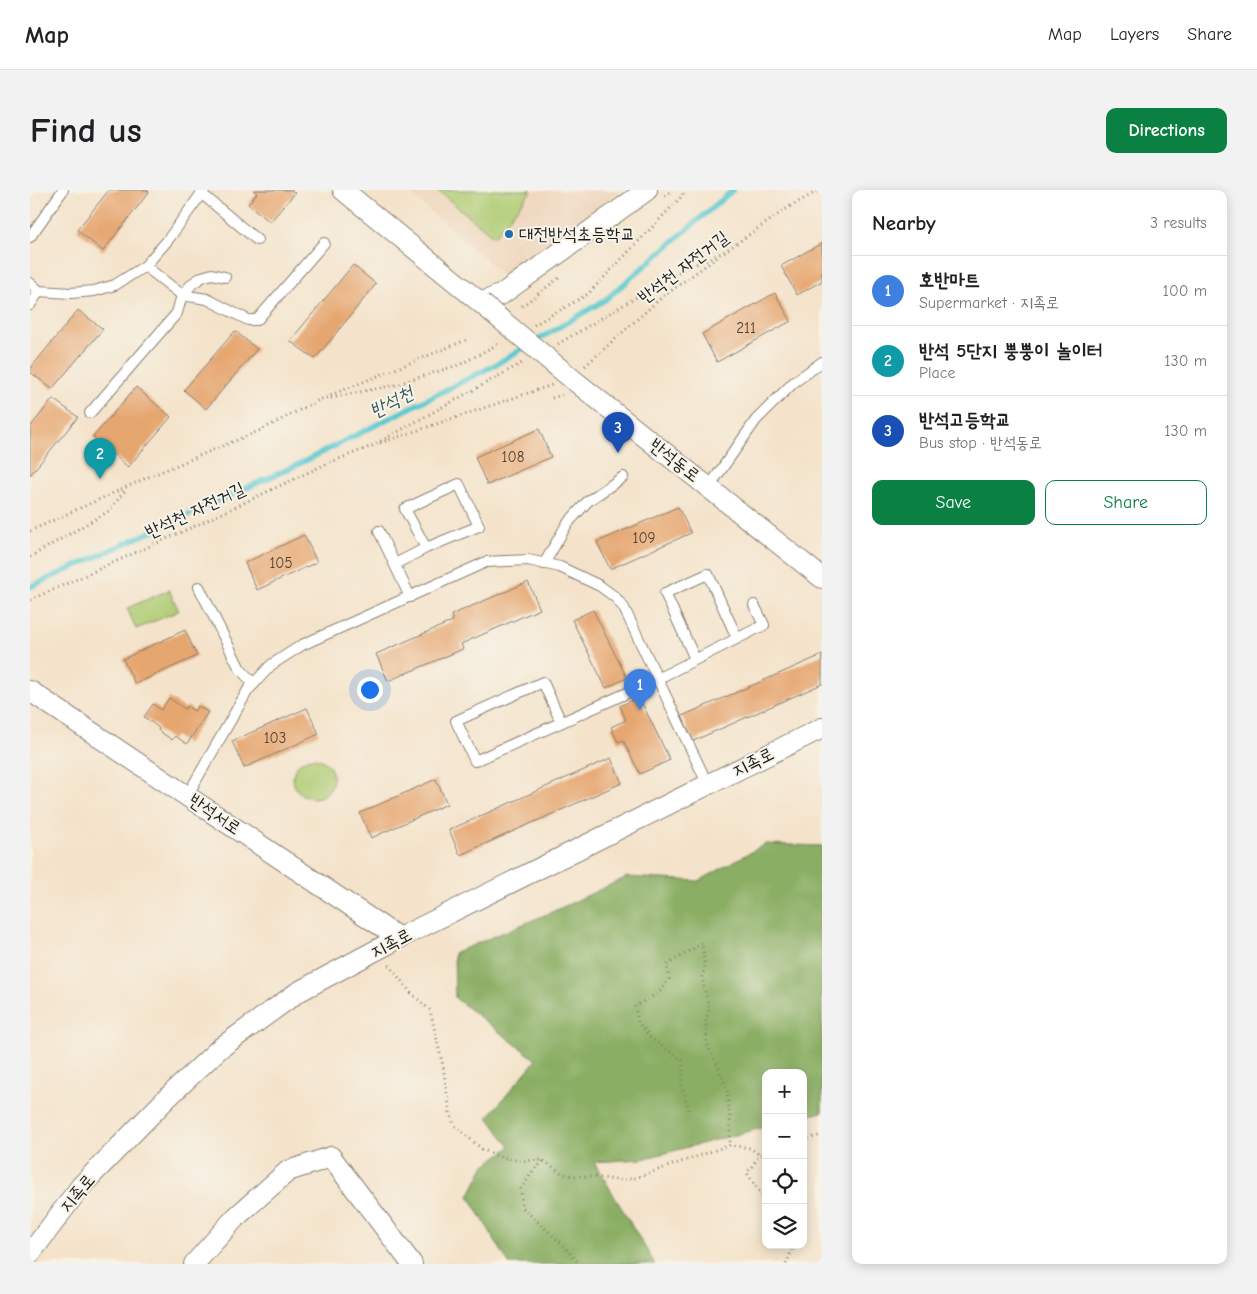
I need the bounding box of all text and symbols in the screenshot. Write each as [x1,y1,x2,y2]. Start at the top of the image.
text: Map [25,21,69,49]
text: Map [1048,24,1082,45]
text: Layers [1110,24,1159,45]
text: Share [1187,24,1232,45]
button: Directions [1106,108,1227,153]
text: Find us [30,110,142,151]
text: Nearby [872,211,936,235]
text: 3 results [1150,214,1207,232]
place label: 대전반석초등학교 [519,224,635,245]
street label: 반석천 자전거길 [634,226,733,308]
marker: 대전반석초등학교 [503,228,515,240]
text: 호반마트 [919,269,980,291]
text: 1 [885,282,891,300]
text: 100 m [1163,282,1207,300]
text: Supermarket · 지족로 [919,294,1059,312]
house number: 211 [736,319,756,337]
text: 반석 5단지 뿡뿡이 놀이터 [919,340,1102,362]
text: 2 [884,352,892,370]
text: 130 m [1164,352,1207,370]
text: Place [919,364,955,382]
water label: 반석천 [366,381,418,422]
text: 반석고등학교 [919,409,1011,431]
pin: 3 [602,412,634,453]
text: 3 [884,422,892,440]
text: 130 m [1164,422,1207,440]
street label: 반석동로 [645,434,704,487]
text: Bus stop · 반석동로 [919,434,1042,452]
pin: 2 [84,438,116,479]
house number: 108 [502,448,524,466]
street label: 반석천 자전거길 [142,478,249,543]
button: Save [872,480,1035,525]
button: Share [1045,480,1207,525]
house number: 109 [632,529,656,547]
house number: 105 [269,554,293,572]
pin: 1 [624,669,656,710]
your location [357,677,383,703]
house number: 103 [264,729,286,747]
street label: 지족로 [729,743,777,782]
street label: 반석서로 [185,790,245,839]
street label: 지족로 [367,924,415,963]
map controls [762,1069,807,1249]
button: + [762,1069,807,1114]
button: − [762,1114,807,1159]
button: locate [762,1159,807,1204]
street label: 지족로 [55,1170,99,1217]
button: layers [762,1204,807,1249]

